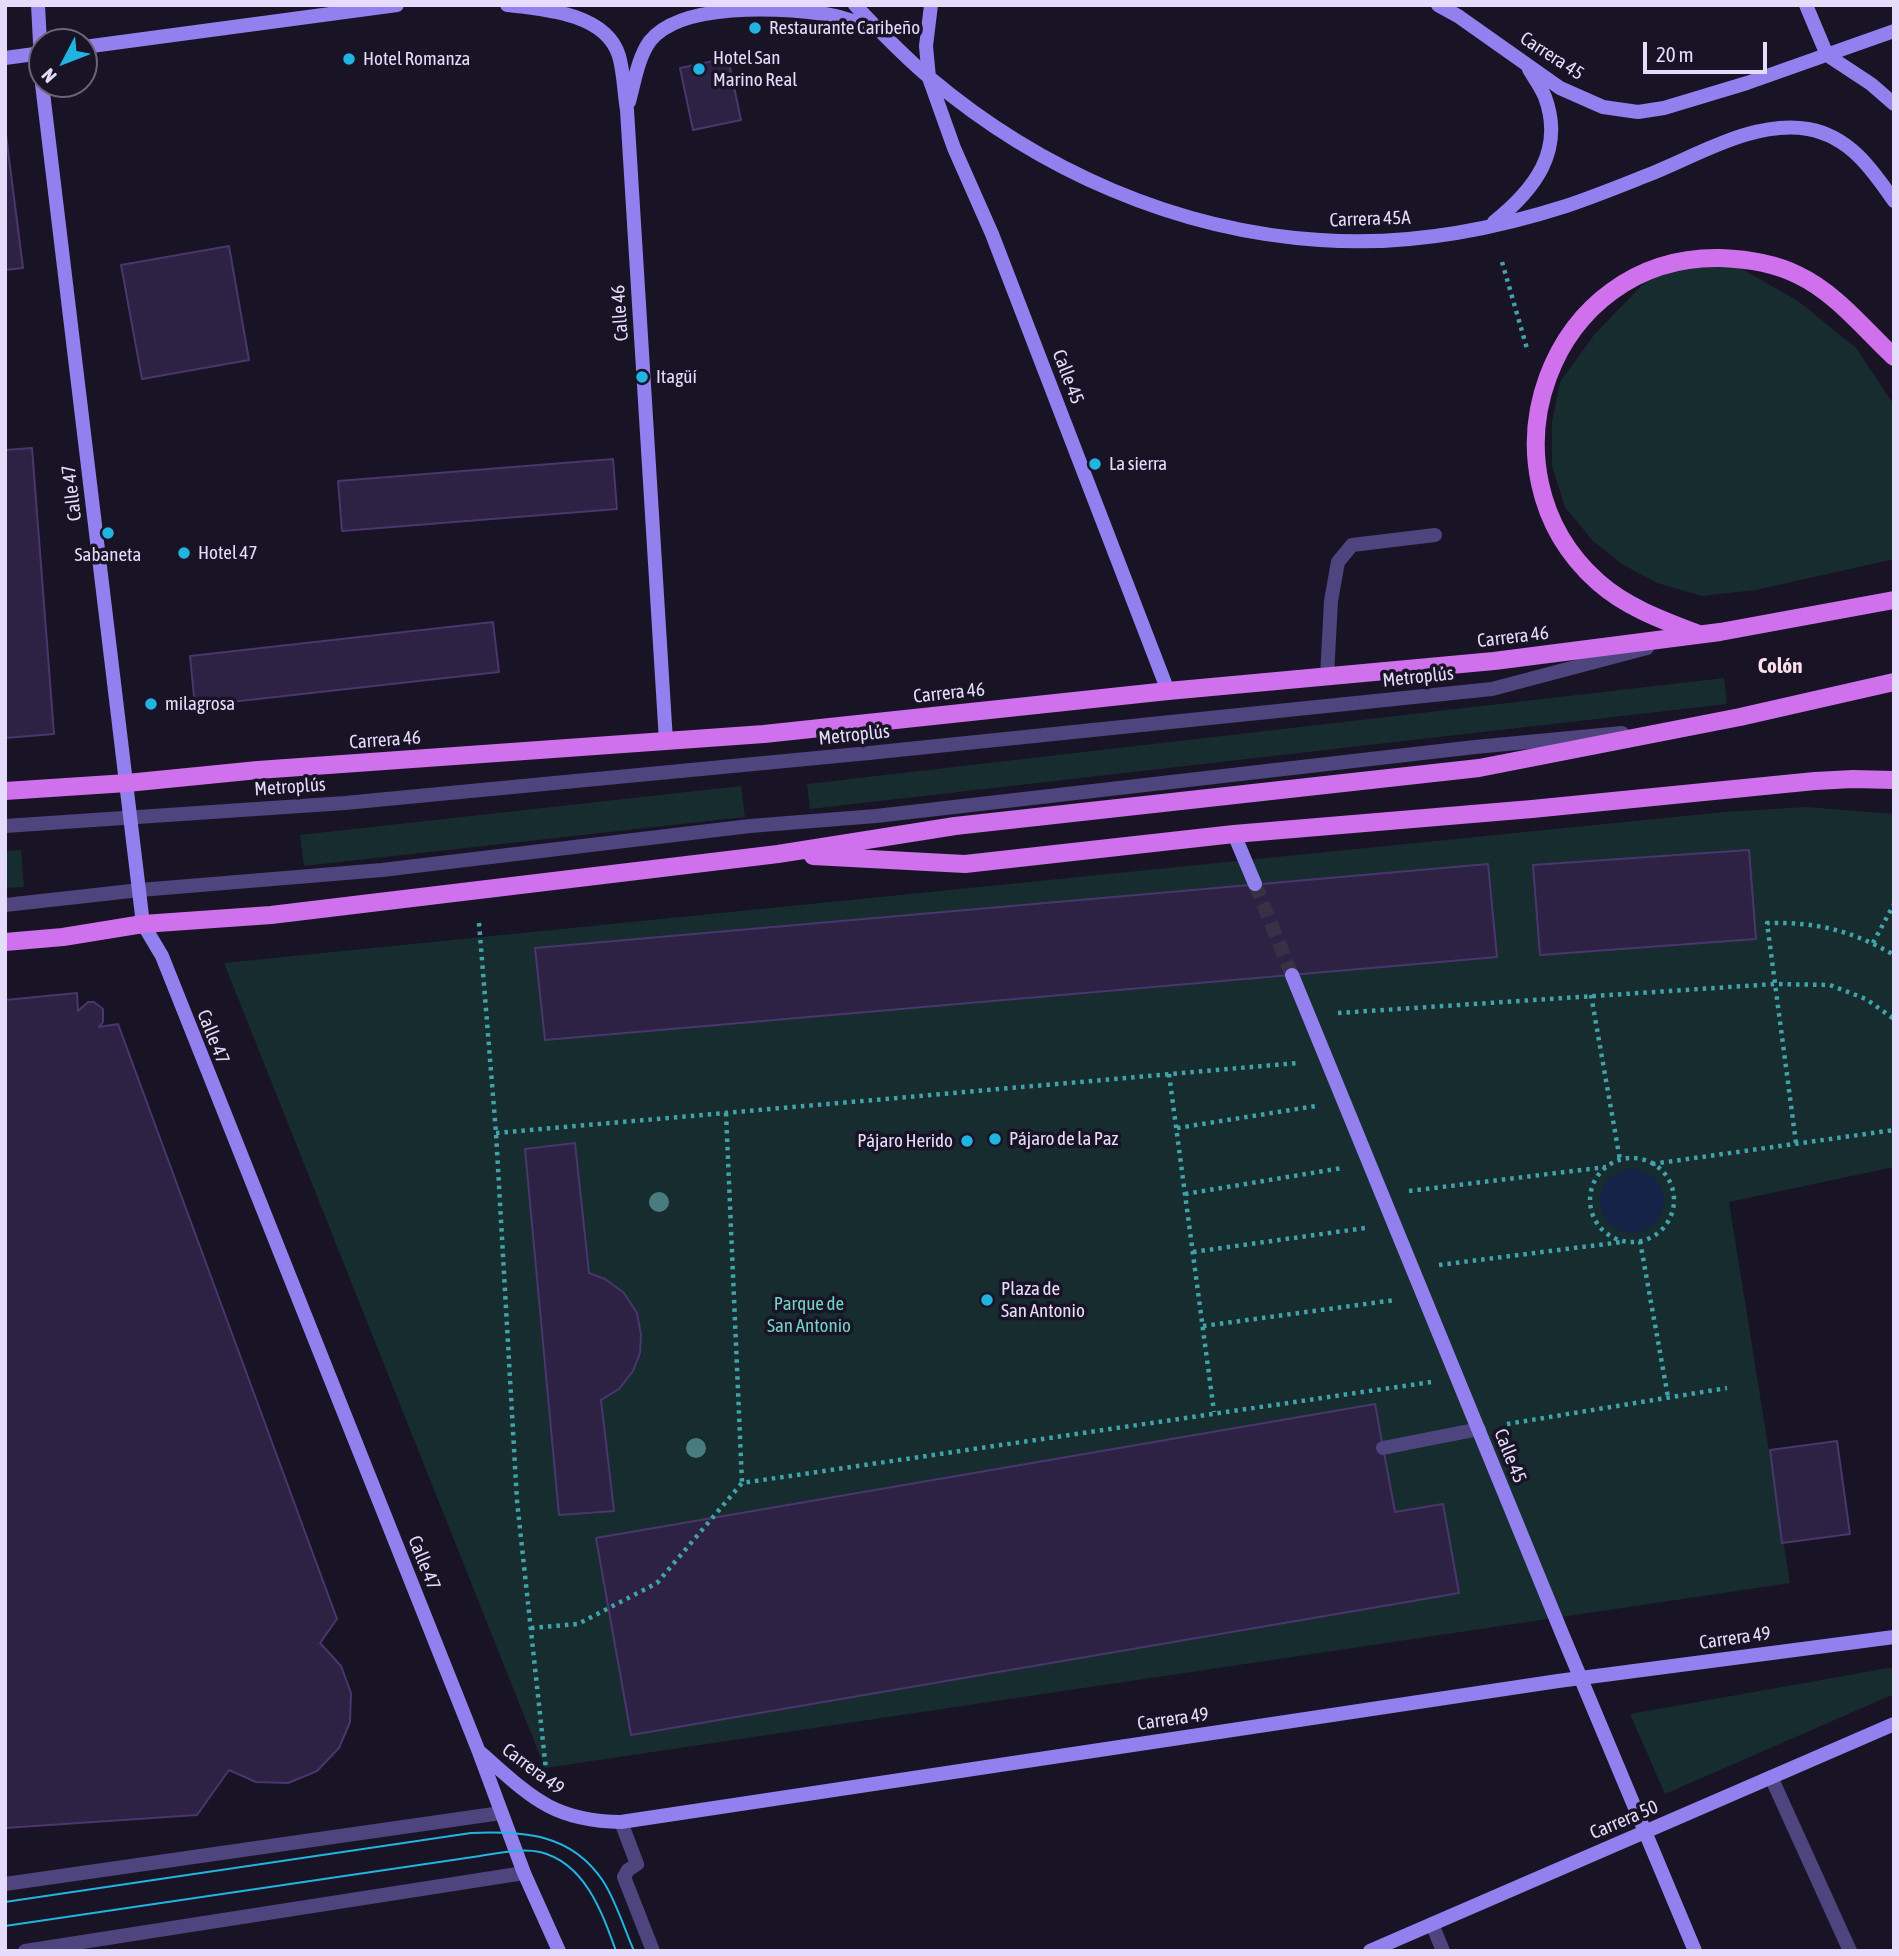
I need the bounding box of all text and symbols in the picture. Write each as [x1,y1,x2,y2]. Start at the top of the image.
place label: Restaurante Caribeño [769,17,920,39]
marker: Restaurante Caribeño [747,20,763,36]
street label: Carrera 45 [1516,27,1588,85]
north arrow [28,28,98,98]
scale bar [1647,28,1771,72]
text: 20 m [1656,42,1694,66]
place label: Hotel San Marino Real [713,47,797,91]
place label: Hotel Romanza [363,48,470,70]
marker: Hotel Romanza [341,51,357,67]
marker: Hotel San Marino Real [691,61,707,77]
text: N [37,64,61,87]
street label: Carrera 45A [1329,206,1411,232]
street label: Calle 46 [607,284,633,342]
street label: Calle 45 [1047,347,1089,407]
place label: Itagüí [656,366,697,388]
marker: Itagüí [634,369,650,385]
place label: La sierra [1109,453,1167,475]
marker: La sierra [1087,456,1103,472]
street label: Calle 47 [57,464,87,522]
marker: Sabaneta [100,525,116,541]
place label: Hotel 47 [198,542,257,564]
place label: Sabaneta [75,544,141,566]
marker: Hotel 47 [176,545,192,561]
street label: Carrera 46 [1476,621,1550,653]
district label: Colón [1758,653,1802,679]
street label: Metroplús [1381,662,1455,692]
street label: Carrera 46 [912,678,986,708]
place label: milagrosa [165,693,235,715]
marker: milagrosa [143,696,159,712]
street label: Metroplús [817,720,891,750]
street label: Carrera 46 [348,726,422,754]
street label: Metroplús [254,773,326,801]
street label: Calle 47 [192,1007,234,1067]
place label: Pájaro de la Paz [1009,1128,1118,1150]
place label: Pájaro Herido [857,1130,953,1152]
marker: Pájaro de la Paz [987,1131,1003,1147]
marker: Pájaro Herido [959,1133,975,1149]
place label: Plaza de San Antonio [1001,1278,1085,1322]
marker: Plaza de San Antonio [979,1292,995,1308]
park label: Parque de San Antonio [767,1293,851,1337]
street label: Calle 45 [1489,1426,1531,1486]
street label: Calle 47 [403,1533,445,1593]
street label: Carrera 49 [1698,1622,1772,1654]
street label: Carrera 49 [1136,1703,1210,1735]
street label: Carrera 49 [497,1738,569,1800]
street label: Carrera 50 [1587,1795,1661,1845]

